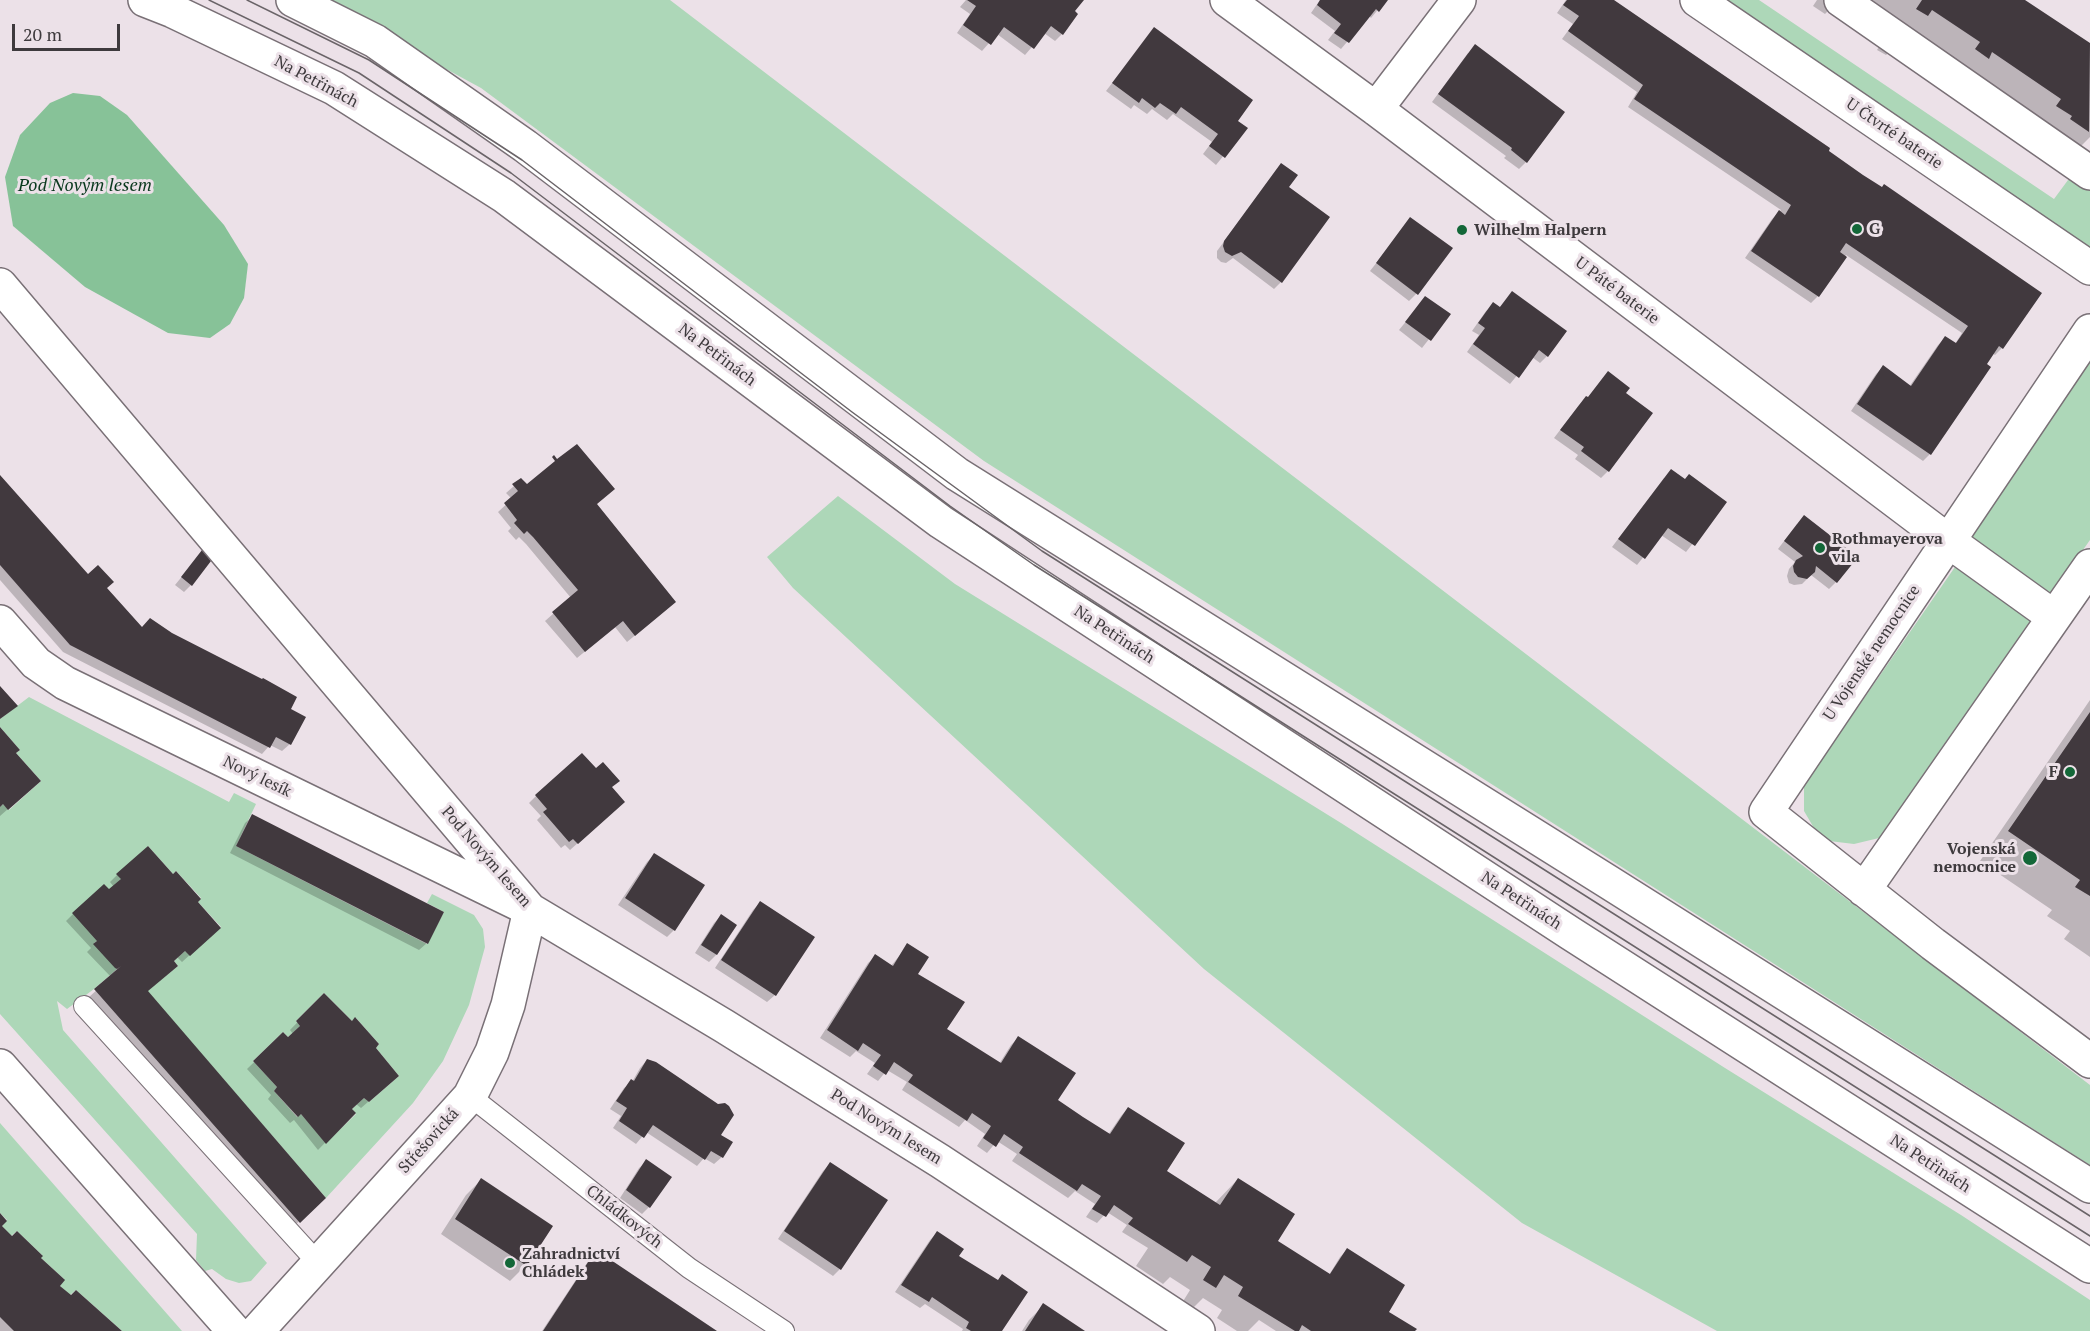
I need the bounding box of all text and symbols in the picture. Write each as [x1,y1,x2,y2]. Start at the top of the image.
scale bar [15,12,123,50]
text: 20 m [23,22,62,46]
street label: Na Petřinách [271,52,361,112]
street label: U Čtvrté baterie [1842,95,1946,173]
water label: Pod Novým lesem [18,175,152,197]
place label: G [1869,219,1880,239]
place label: Wilhelm Halpern [1474,220,1606,240]
marker: G [1850,222,1864,236]
marker: Wilhelm Halpern [1455,223,1469,237]
street label: U Páté baterie [1571,253,1663,329]
street label: Na Petřinách [674,320,760,390]
place label: Rothmayerova vila [1832,529,1943,567]
marker: Rothmayerova vila [1813,541,1827,555]
street label: U Vojenské nemocnice [1820,582,1924,724]
street label: Na Petřinách [1070,602,1158,668]
street label: Nový lesík [220,752,294,802]
place label: F [2049,762,2058,782]
marker: F [2063,765,2077,779]
street label: Pod Novým lesem [437,803,535,911]
place label: Vojenská nemocnice [1933,839,2016,877]
marker: Vojenská nemocnice [2021,849,2039,867]
street label: Na Petřinách [1477,868,1565,934]
street label: Pod Novým lesem [827,1085,945,1169]
street label: Střešovická [395,1105,463,1177]
street label: Na Petřinách [1886,1131,1974,1197]
street label: Chládkových [582,1181,666,1253]
place label: Zahradnictví Chládek [522,1244,620,1282]
marker: Zahradnictví Chládek [503,1256,517,1270]

